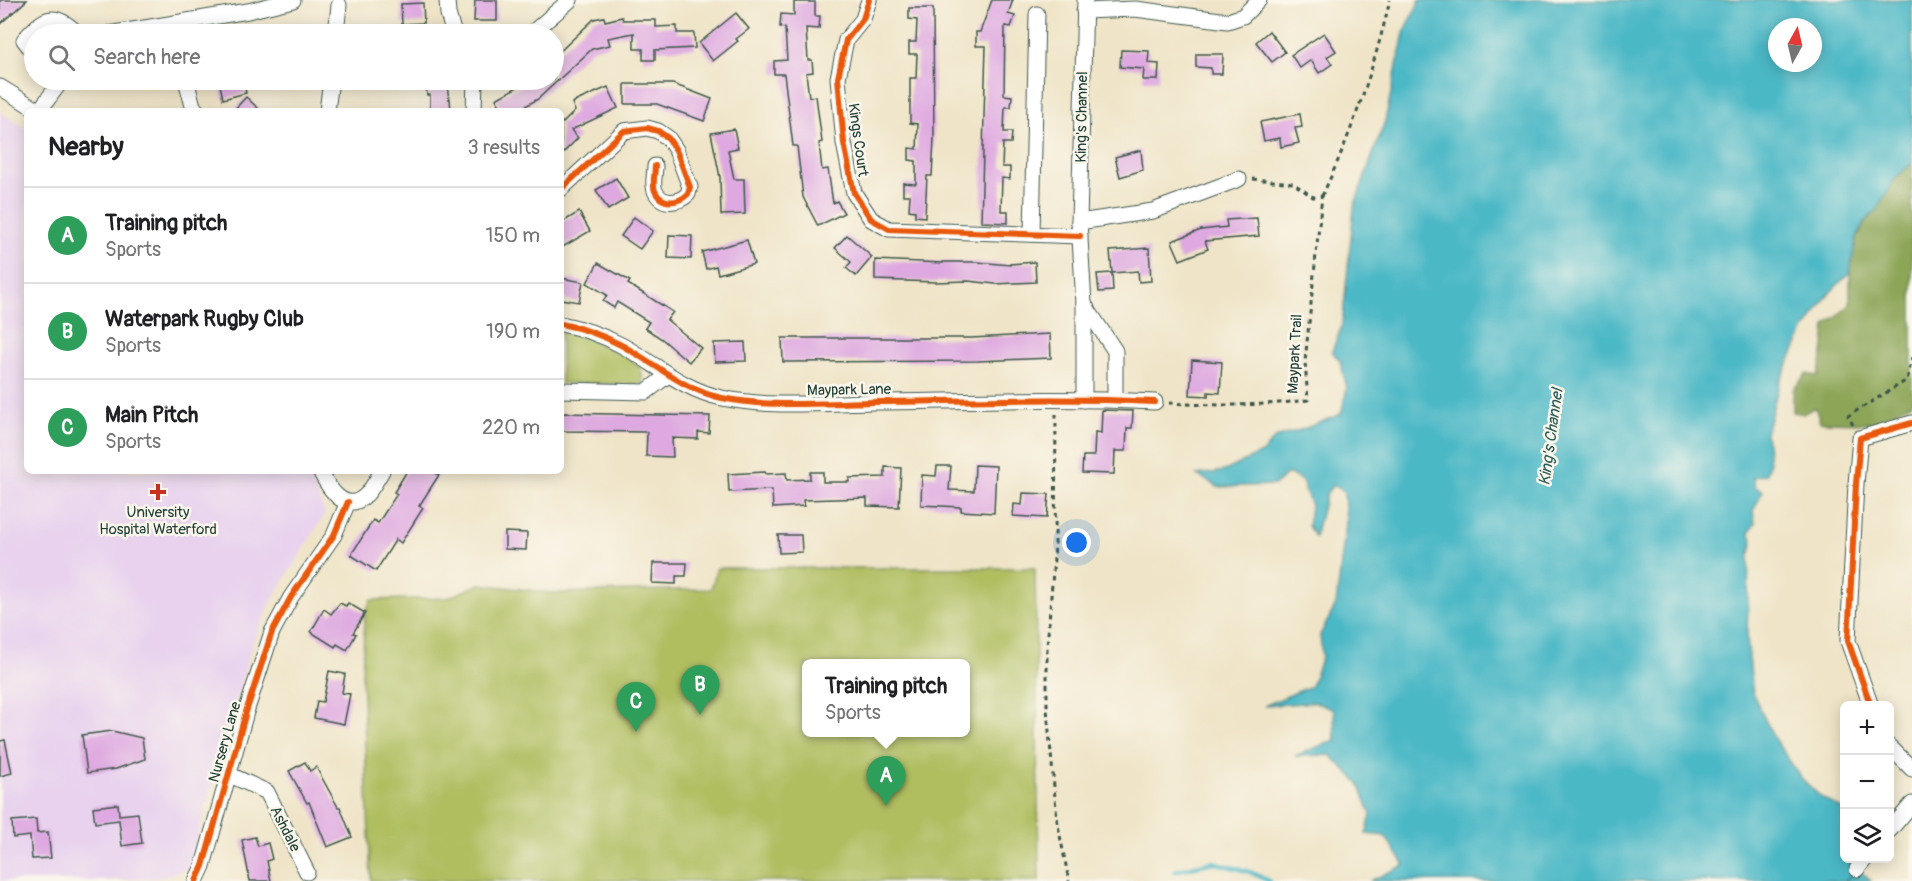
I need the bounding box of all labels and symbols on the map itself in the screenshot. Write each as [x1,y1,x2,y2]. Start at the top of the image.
north arrow [1768,18,1822,72]
street label: King's Channel [1072,71,1092,163]
street label: Kings Court [843,102,873,179]
street label: Maypark Trail [1283,314,1307,394]
street label: Maypark Lane [807,380,892,400]
water label: King's Channel [1534,385,1568,487]
marker: University Hospital Waterford [149,483,167,501]
place label: University Hospital Waterford [99,503,217,539]
your location [1062,528,1091,557]
pin: B [680,666,720,715]
pin: C [616,682,656,732]
street label: Nursery Lane [204,699,246,785]
pin: A [866,756,906,806]
street label: Ashdale [265,803,305,856]

